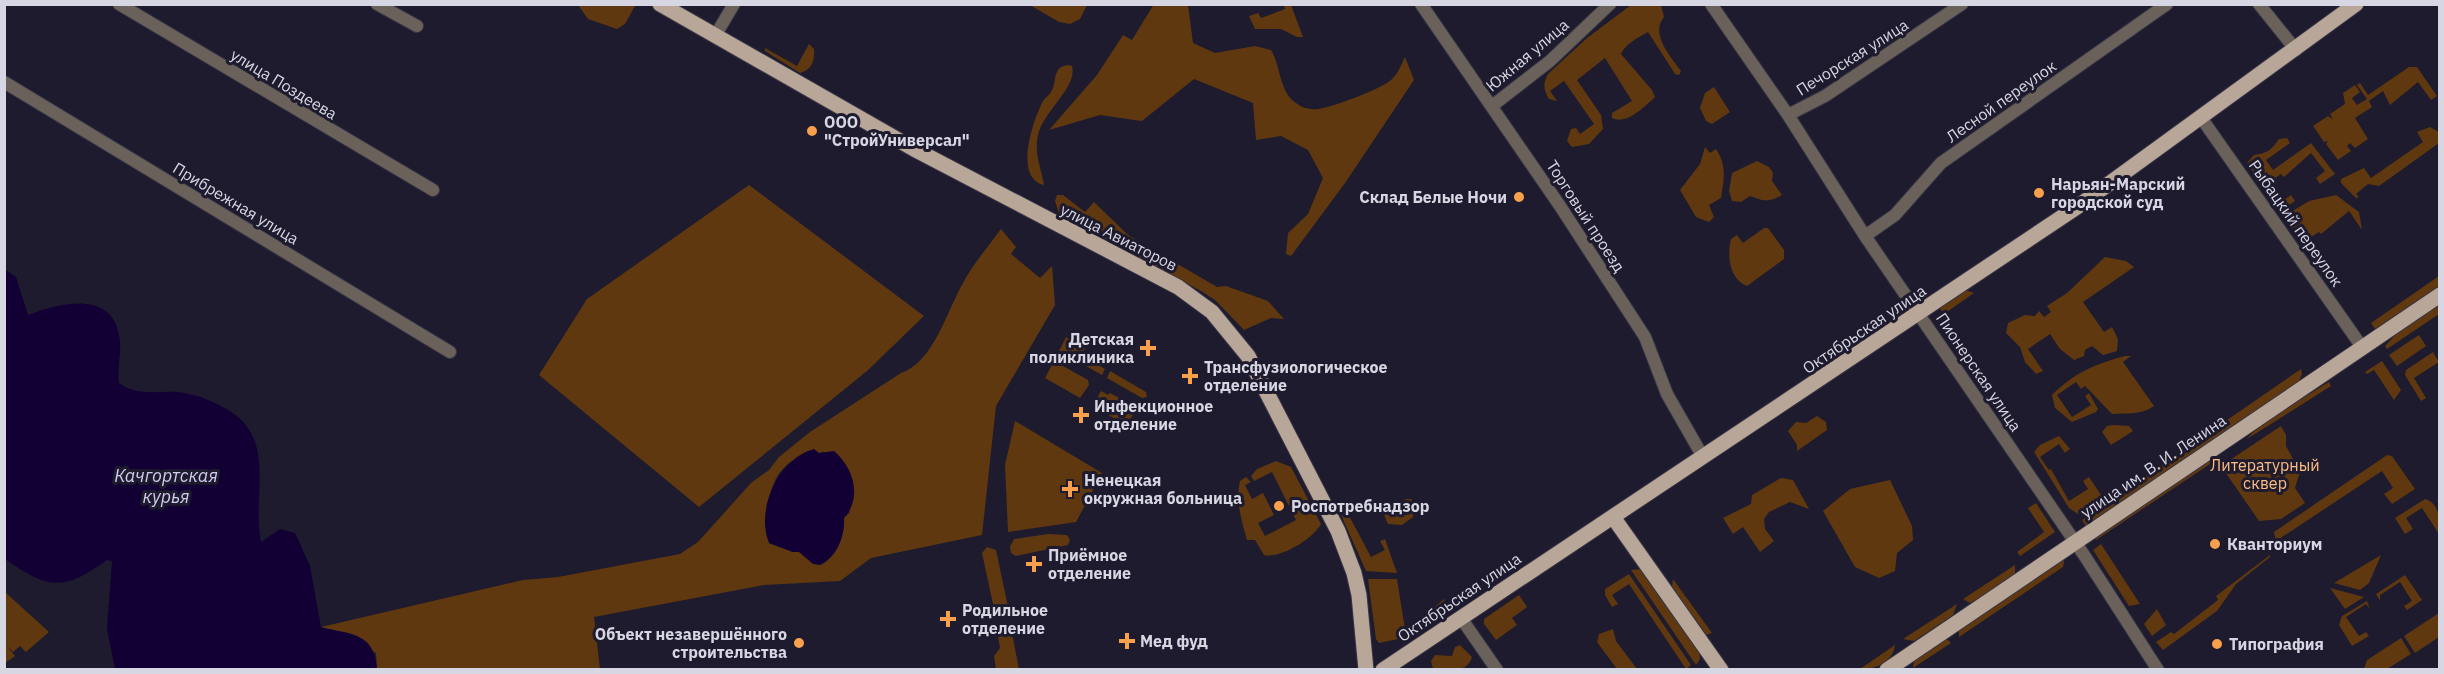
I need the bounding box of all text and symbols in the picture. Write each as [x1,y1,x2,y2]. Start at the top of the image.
street label: Южная улица [1481,14,1573,95]
street label: Печорская улица [1792,14,1912,100]
street label: улица Поздеева [227,44,341,124]
street label: Лесной переулок [1942,55,2060,146]
place label: ООО "СтройУниверсал" [824,112,970,150]
marker: ООО "СтройУниверсал" [805,124,819,138]
street label: Торговый проезд [1542,156,1630,276]
street label: Рыбацкий переулок [2245,156,2347,290]
street label: Прибрежная улица [169,157,303,249]
place label: Нарьян-Марский городской суд [2051,174,2185,212]
marker: Нарьян-Марский городской суд [2032,186,2046,200]
place label: Склад Белые Ночи [1359,187,1507,207]
marker: Склад Белые Ночи [1512,190,1526,204]
street label: улица Авиаторов [1057,199,1181,275]
street label: Октябрьская улица [1798,280,1930,378]
street label: Пионерская улица [1932,309,2026,436]
place label: Детская поликлиника [1029,329,1134,367]
marker: Детская поликлиника [1139,339,1157,357]
place label: Трансфузиологическое отделение [1204,357,1388,395]
marker: Трансфузиологическое отделение [1181,367,1199,385]
place label: Инфекционное отделение [1094,396,1213,434]
marker: Инфекционное отделение [1072,406,1090,424]
street label: улица им. В. И. Ленина [2077,410,2230,522]
park label: Литературный сквер [2210,455,2320,493]
water label: Качгортская курья [114,464,218,508]
place label: Ненецкая окружная больница [1084,470,1242,508]
marker: Ненецкая окружная больница [1061,480,1079,498]
place label: Роспотребнадзор [1291,496,1430,516]
marker: Роспотребнадзор [1272,499,1286,513]
place label: Кванториум [2227,534,2322,554]
marker: Кванториум [2208,537,2222,551]
place label: Приёмное отделение [1048,545,1131,583]
street label: Октябрьская улица [1393,548,1525,646]
marker: Приёмное отделение [1025,555,1043,573]
place label: Родильное отделение [962,600,1048,638]
marker: Родильное отделение [939,610,957,628]
place label: Объект незавершённого строительства [595,624,787,662]
place label: Мед фуд [1140,631,1208,651]
marker: Мед фуд [1118,632,1136,650]
place label: Типография [2229,634,2324,654]
marker: Объект незавершённого строительства [792,636,806,650]
marker: Типография [2210,637,2224,651]

